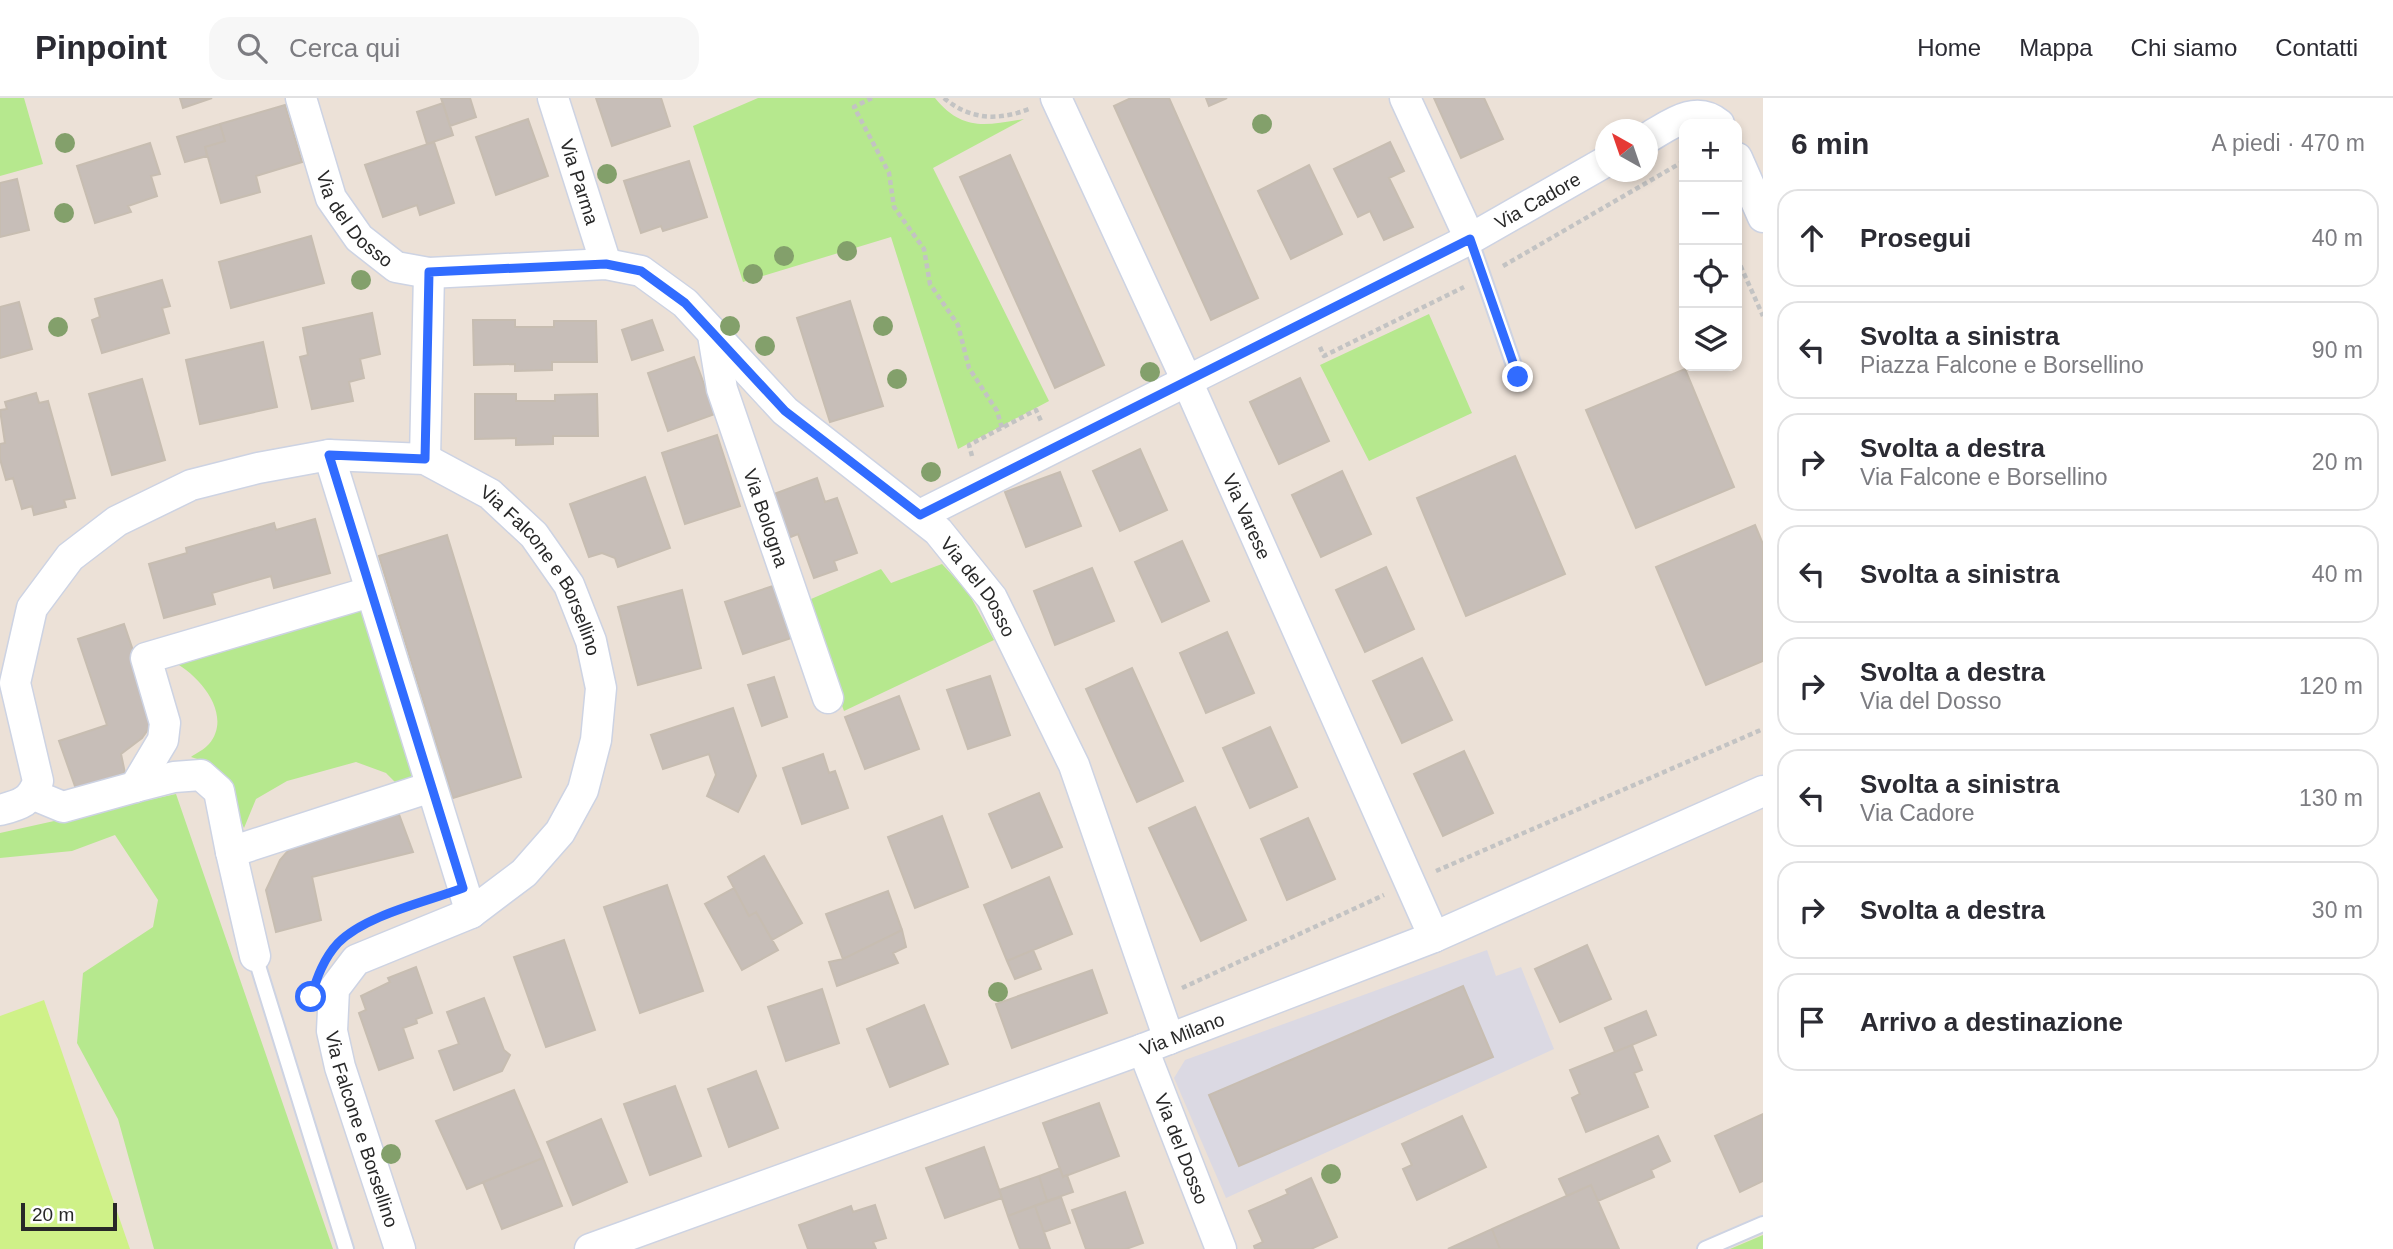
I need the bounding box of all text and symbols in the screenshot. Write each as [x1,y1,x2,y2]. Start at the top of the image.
search box [209,17,699,80]
text: Pinpoint [35,29,167,66]
icon: search [233,29,271,67]
text: Cerca qui [289,33,400,63]
text: Home [1917,34,1981,61]
text: Mappa [2019,34,2093,61]
text: Chi siamo [2131,34,2237,61]
text: Contatti [2275,34,2358,61]
north arrow [1595,119,1658,182]
map controls [1679,119,1742,371]
button: + [1679,119,1742,182]
text: 6 min [1791,127,1869,160]
text: A piedi · 470 m [2212,130,2365,156]
street label: Via Parma [556,137,603,228]
street label: Via del Dosso [313,168,397,271]
street label: Via Cadore [1491,168,1584,233]
button: − [1679,182,1742,245]
icon: ahead [1793,219,1831,257]
text: Prosegui [1860,223,1971,253]
text: 40 m [2312,225,2363,251]
button: locate [1679,245,1742,308]
button: layers [1679,308,1742,371]
text: Svolta a sinistra [1860,321,2059,351]
icon: left [1793,331,1831,369]
text: 90 m [2312,337,2363,363]
text: Piazza Falcone e Borsellino [1860,352,2144,378]
route end [1502,361,1533,392]
text: Svolta a destra [1860,433,2045,463]
icon: right [1793,443,1831,481]
text: 20 m [2312,449,2363,475]
text: Via Falcone e Borsellino [1860,464,2108,490]
street label: Via Bologna [740,466,793,570]
street label: Via Varese [1219,470,1275,562]
street label: Via Falcone e Borsellino [477,480,604,657]
street label: Via del Dosso [937,533,1020,640]
icon: left [1793,555,1831,593]
text: Svolta a sinistra [1860,559,2059,589]
text: 40 m [2312,561,2363,587]
text: Svolta a destra [1860,657,2045,687]
icon: right [1793,667,1831,705]
text: 120 m [2299,673,2363,699]
text: Via del Dosso [1860,688,2002,714]
text: Svolta a sinistra [1860,769,2059,799]
icon: left [1793,779,1831,817]
text: 130 m [2299,785,2363,811]
text: Via Cadore [1860,800,1975,826]
icon: right [1793,891,1831,929]
text: Svolta a destra [1860,895,2045,925]
text: 30 m [2312,897,2363,923]
route start [295,981,326,1012]
icon: arrive [1793,1003,1831,1041]
text: Arrivo a destinazione [1860,1007,2123,1037]
street label: Via Milano [1137,1008,1227,1060]
street label: Via Falcone e Borsellino [322,1029,403,1230]
street label: Via del Dosso [1151,1090,1213,1207]
scale bar [21,1200,117,1232]
text: 20 m [32,1204,74,1225]

